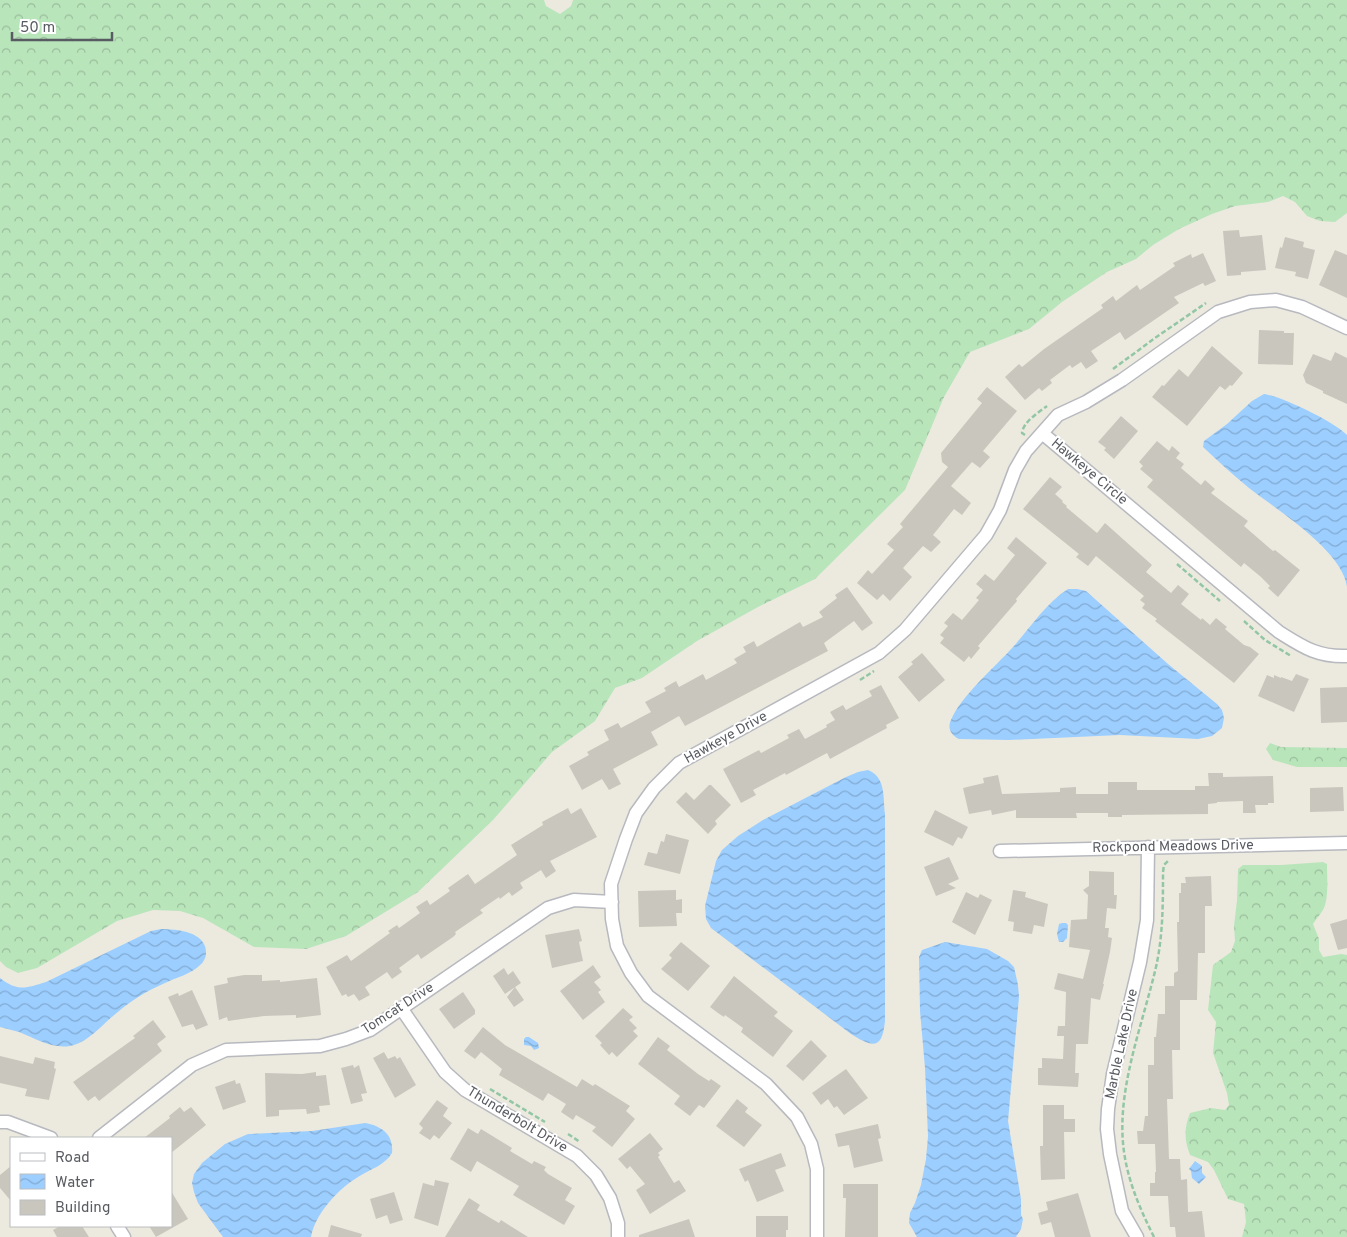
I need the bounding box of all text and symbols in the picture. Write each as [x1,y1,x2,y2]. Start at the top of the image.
scale bar [12,10,112,42]
text: 50 m [20,19,55,38]
street label: Hawkeye Circle [1047,435,1131,509]
street label: Hawkeye Drive [682,708,770,768]
street label: Rockpond Meadows Drive [1092,837,1254,857]
street label: Tomcat Drive [359,979,437,1039]
street label: Marble Lake Drive [1102,987,1142,1101]
street label: Thunderbolt Drive [464,1083,570,1157]
legend [10,1137,172,1227]
text: Road [55,1149,90,1168]
text: Water [55,1174,95,1193]
text: Building [55,1199,110,1218]

